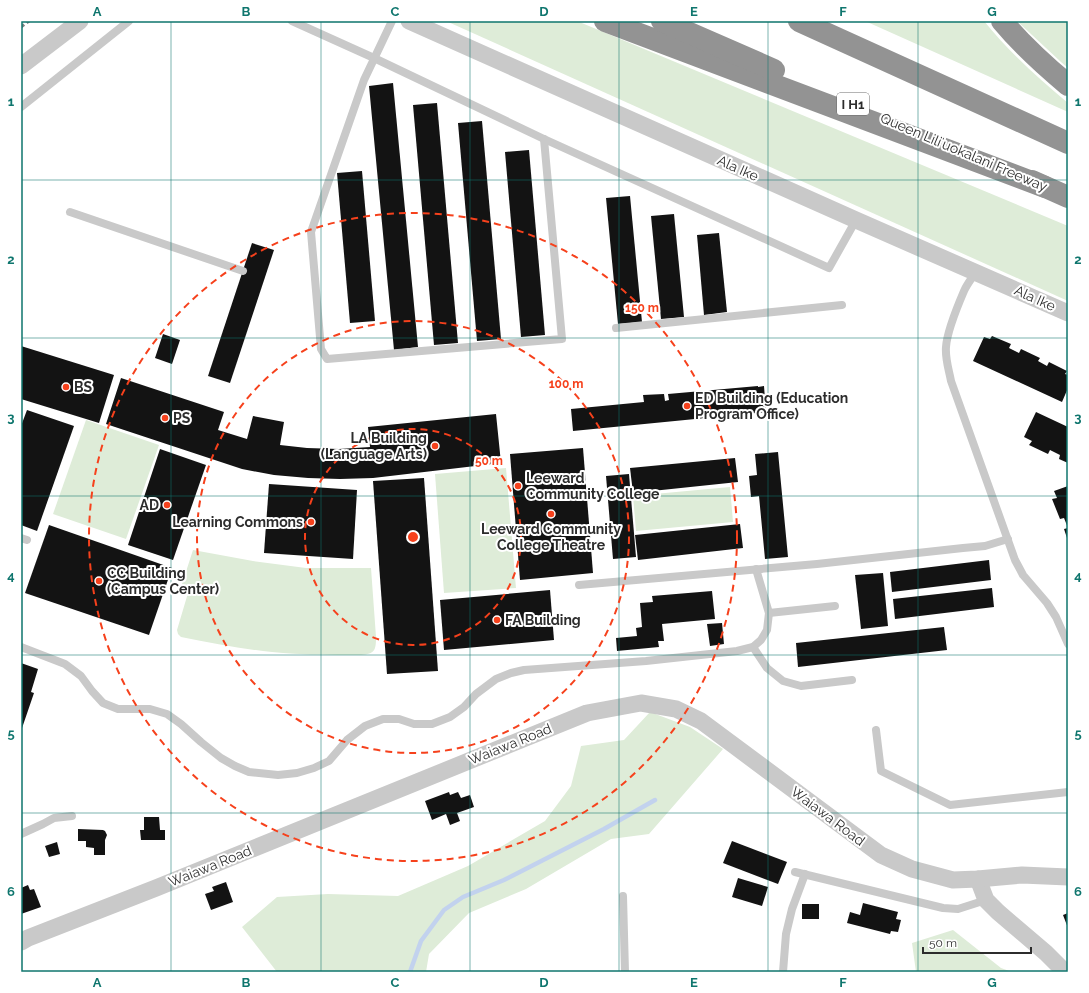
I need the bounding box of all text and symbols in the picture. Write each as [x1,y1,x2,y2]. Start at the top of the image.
text: A [93,4,102,19]
text: B [242,4,251,19]
text: C [391,4,400,19]
text: D [539,4,549,19]
text: E [690,4,698,19]
text: F [839,4,847,19]
text: G [987,4,997,19]
road number: I H1 [837,93,869,115]
text: 1 [8,94,15,109]
text: 1 [1075,94,1082,109]
street label: Queen Liliʻuokalani Freeway [878,109,1050,195]
street label: Ala Ike [715,152,761,184]
text: 2 [7,252,15,267]
text: 2 [1074,252,1082,267]
street label: Ala Ike [1012,282,1058,314]
text: 150 m [625,301,659,315]
text: 100 m [549,377,583,391]
place label: BS [74,379,93,395]
marker: BS [61,382,71,392]
place label: ED Building (Education Program Office) [695,390,848,422]
marker: ED Building (Education Program Office) [682,401,692,411]
text: 3 [7,410,15,425]
place label: PS [173,410,191,426]
text: 3 [1074,410,1082,425]
marker: PS [160,413,170,423]
place label: LA Building (Language Arts) [321,430,427,462]
marker: LA Building (Language Arts) [430,441,440,451]
text: 50 m [475,454,503,468]
place label: Leeward Community College [526,470,660,502]
marker: Leeward Community College [513,481,523,491]
place label: AD [140,497,159,513]
marker: AD [162,500,172,510]
marker: Leeward Community College Theatre [546,509,556,519]
place label: Learning Commons [172,514,303,530]
marker: Learning Commons [306,517,316,527]
place label: Leeward Community College Theatre [481,521,621,553]
centre of rings [406,530,420,544]
place label: CC Building (Campus Center) [107,565,219,597]
text: 4 [7,568,15,583]
text: 4 [1074,568,1082,583]
marker: CC Building (Campus Center) [94,576,104,586]
place label: FA Building [505,612,581,628]
marker: FA Building [492,615,502,625]
street label: Waiawa Road [466,720,554,768]
text: 5 [7,726,15,741]
text: 5 [1074,726,1082,741]
street label: Waiawa Road [788,783,868,849]
street label: Waiawa Road [166,842,254,890]
text: 6 [7,884,15,899]
text: 6 [1074,884,1082,899]
scale bar [923,929,1031,955]
text: 50 m [929,936,957,950]
text: A [93,975,102,990]
text: B [242,975,251,990]
text: C [391,975,400,990]
text: D [539,975,549,990]
text: E [690,975,698,990]
text: F [839,975,847,990]
text: G [987,975,997,990]

